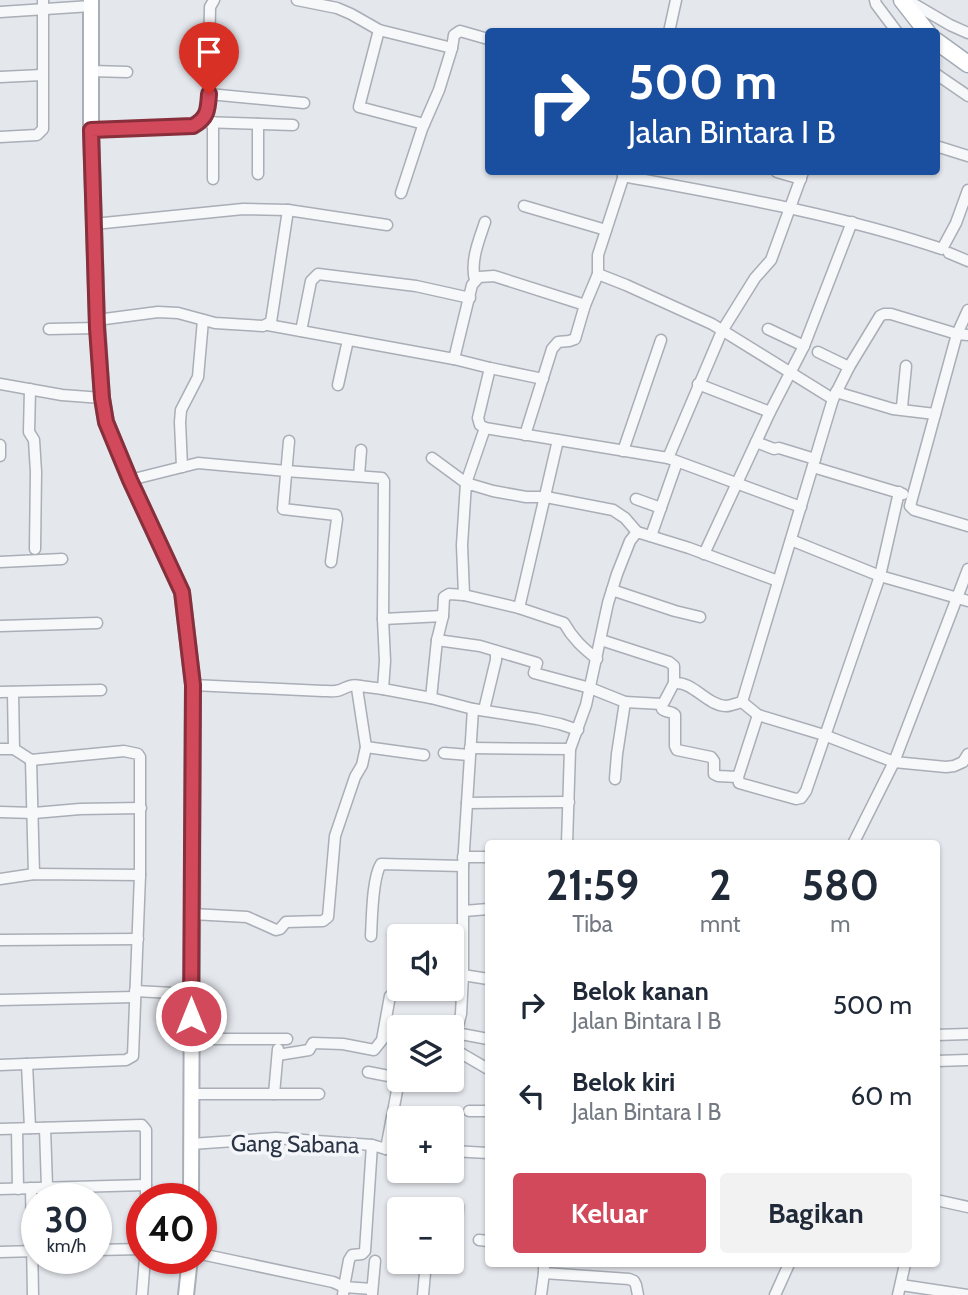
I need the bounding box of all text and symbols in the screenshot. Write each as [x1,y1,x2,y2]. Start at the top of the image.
pin [179,22,239,94]
icon: arrive [190,33,228,71]
text: 500 m [628,52,777,111]
icon: right [513,56,604,147]
text: Jalan Bintara I B [628,112,836,151]
text: 21:59 [546,859,639,911]
text: 2 [709,859,731,911]
text: 580 [801,859,879,911]
text: Tiba [572,910,613,938]
text: mnt [700,910,741,938]
text: m [830,910,850,938]
map controls [387,924,464,1274]
button: sound [387,924,464,1001]
text: Belok kanan [572,975,709,1007]
position arrow [154,979,228,1053]
icon: right [513,986,551,1024]
text: 500 m [833,989,912,1021]
text: Jalan Bintara I B [572,1007,721,1035]
button: layers [387,1015,464,1092]
text: Belok kiri [572,1066,675,1098]
icon: left [513,1077,551,1115]
text: 60 m [850,1080,912,1112]
text: Jalan Bintara I B [572,1098,721,1126]
button: + [387,1106,464,1183]
street label: Gang Sabana [231,1129,359,1159]
button: Keluar [513,1173,706,1253]
button: Bagikan [720,1173,912,1253]
speed limit sign: 40 [126,1183,217,1274]
button: − [387,1197,464,1274]
text: 30 [45,1198,88,1241]
text: km/h [47,1235,86,1257]

